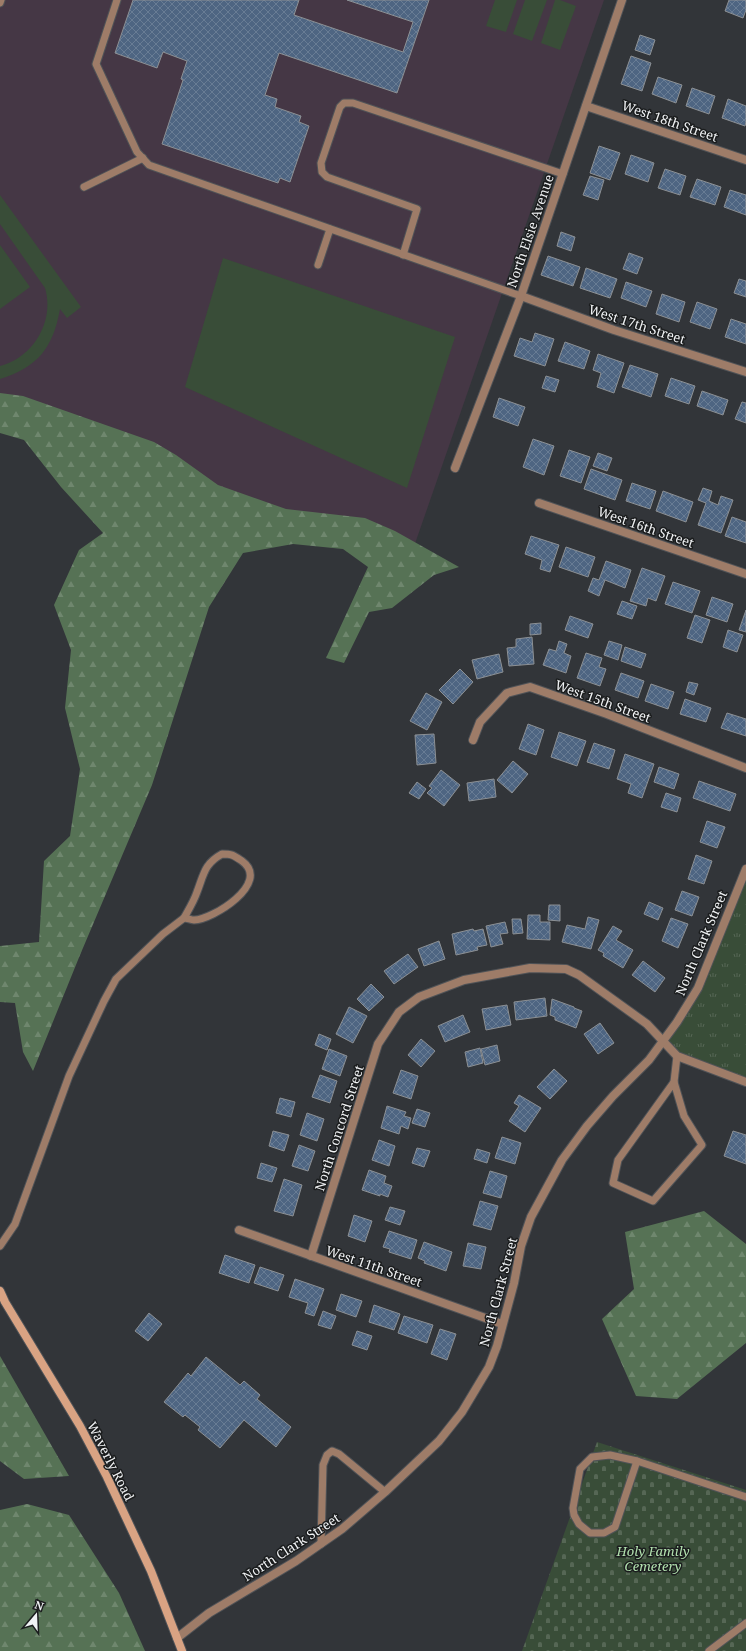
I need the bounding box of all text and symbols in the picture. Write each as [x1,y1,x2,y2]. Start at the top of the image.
street label: West 18th Street [620,96,721,146]
street label: North Elsie Avenue [502,172,558,290]
street label: West 17th Street [586,300,688,348]
street label: West 16th Street [596,502,697,552]
street label: West 15th Street [553,675,654,727]
street label: North Clark Street [671,887,731,998]
street label: North Concord Street [310,1062,368,1193]
street label: North Clark Street [475,1235,521,1349]
street label: West 11th Street [324,1241,425,1291]
street label: Waverly Road [83,1418,139,1504]
street label: North Clark Street [239,1509,343,1585]
park label: Holy Family Cemetery [615,1542,690,1575]
north arrow [16,1595,56,1635]
text: N [33,1597,46,1614]

